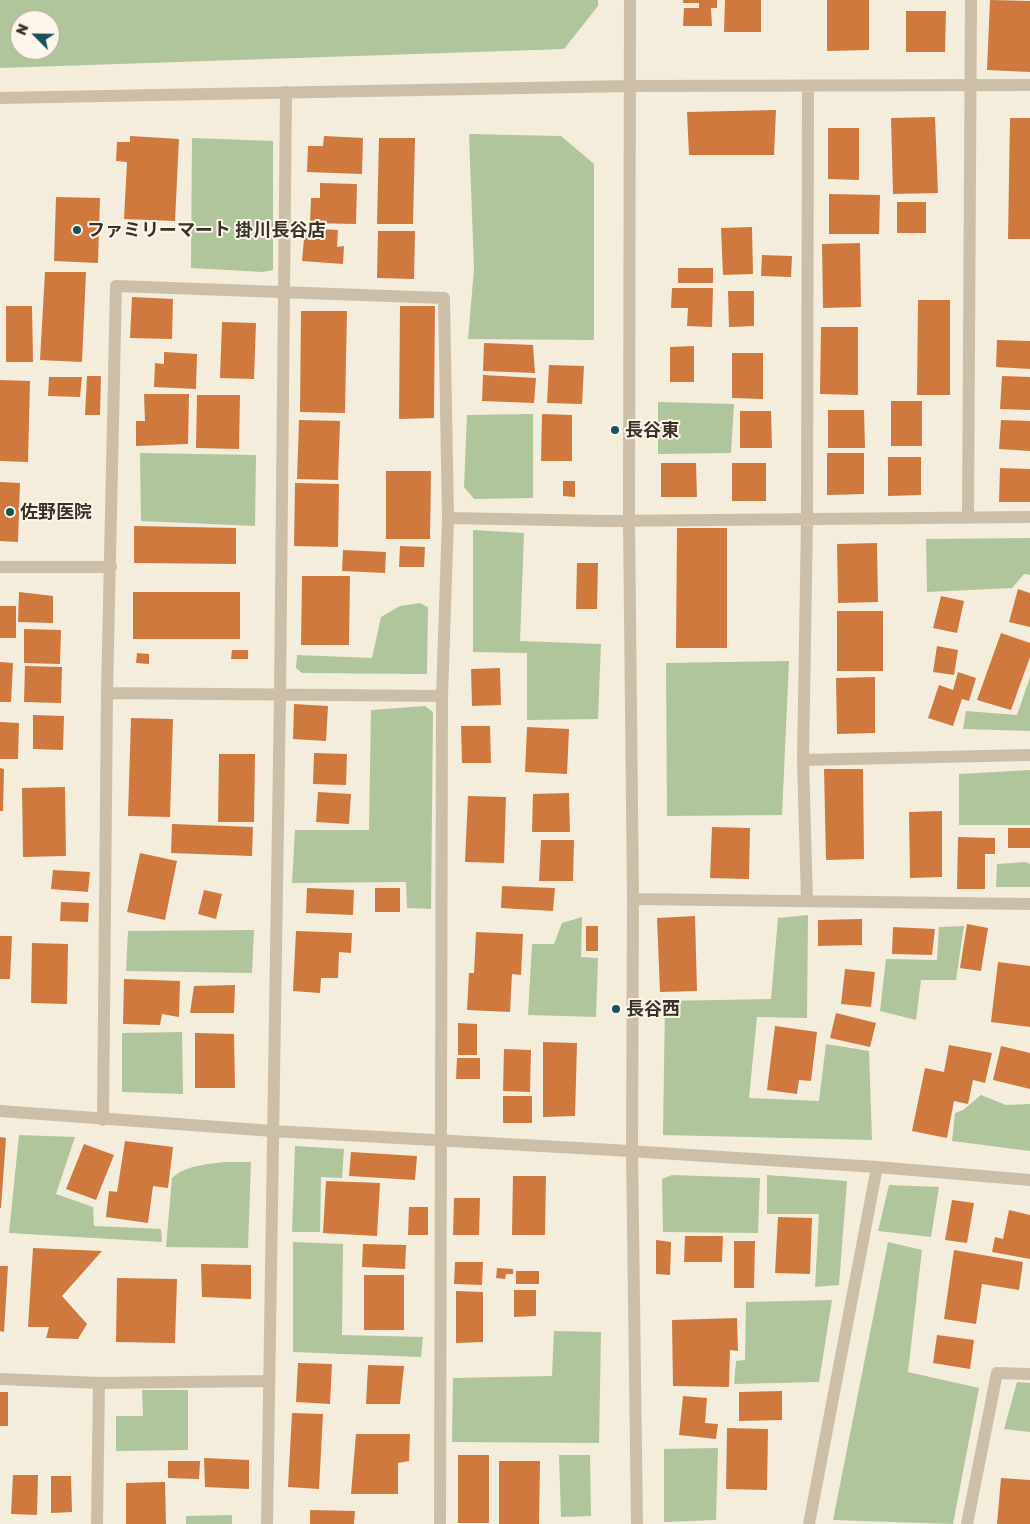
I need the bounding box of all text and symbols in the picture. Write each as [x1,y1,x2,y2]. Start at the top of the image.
north arrow [10,10,60,60]
text: N [12,21,32,38]
place label: ファミリーマート 掛川長谷店 [87,219,325,241]
marker: ファミリーマート 掛川長谷店 [71,224,83,236]
place label: 長谷東 [625,419,679,441]
marker: 長谷東 [609,424,621,436]
place label: 佐野医院 [20,501,92,523]
marker: 佐野医院 [4,506,16,518]
place label: 長谷西 [626,998,680,1020]
marker: 長谷西 [610,1003,622,1015]

